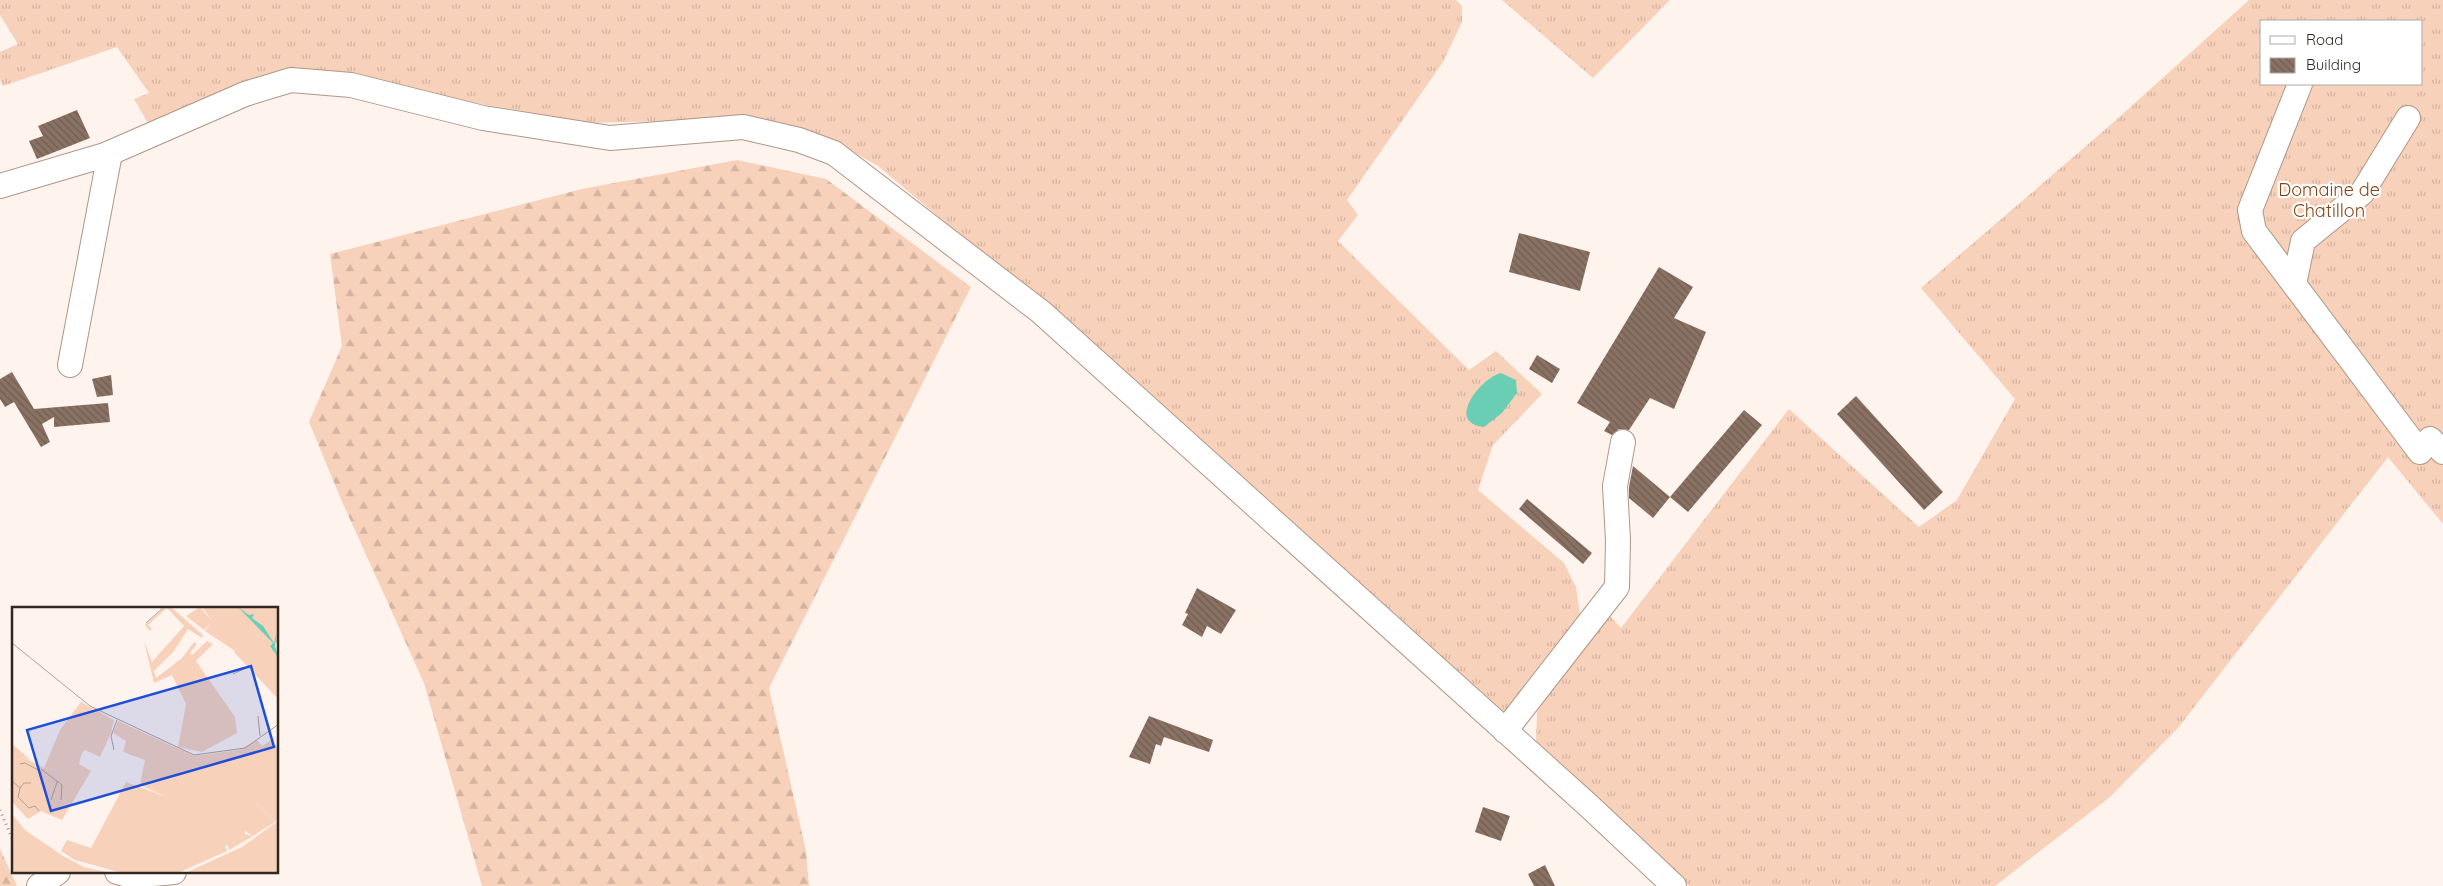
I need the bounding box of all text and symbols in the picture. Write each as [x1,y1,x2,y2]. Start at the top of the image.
legend [2260,20,2423,85]
text: Road [2306,30,2343,49]
text: Building [2306,55,2361,74]
park label: Domaine de Chatillon [2278,178,2380,222]
inset map [12,607,279,874]

